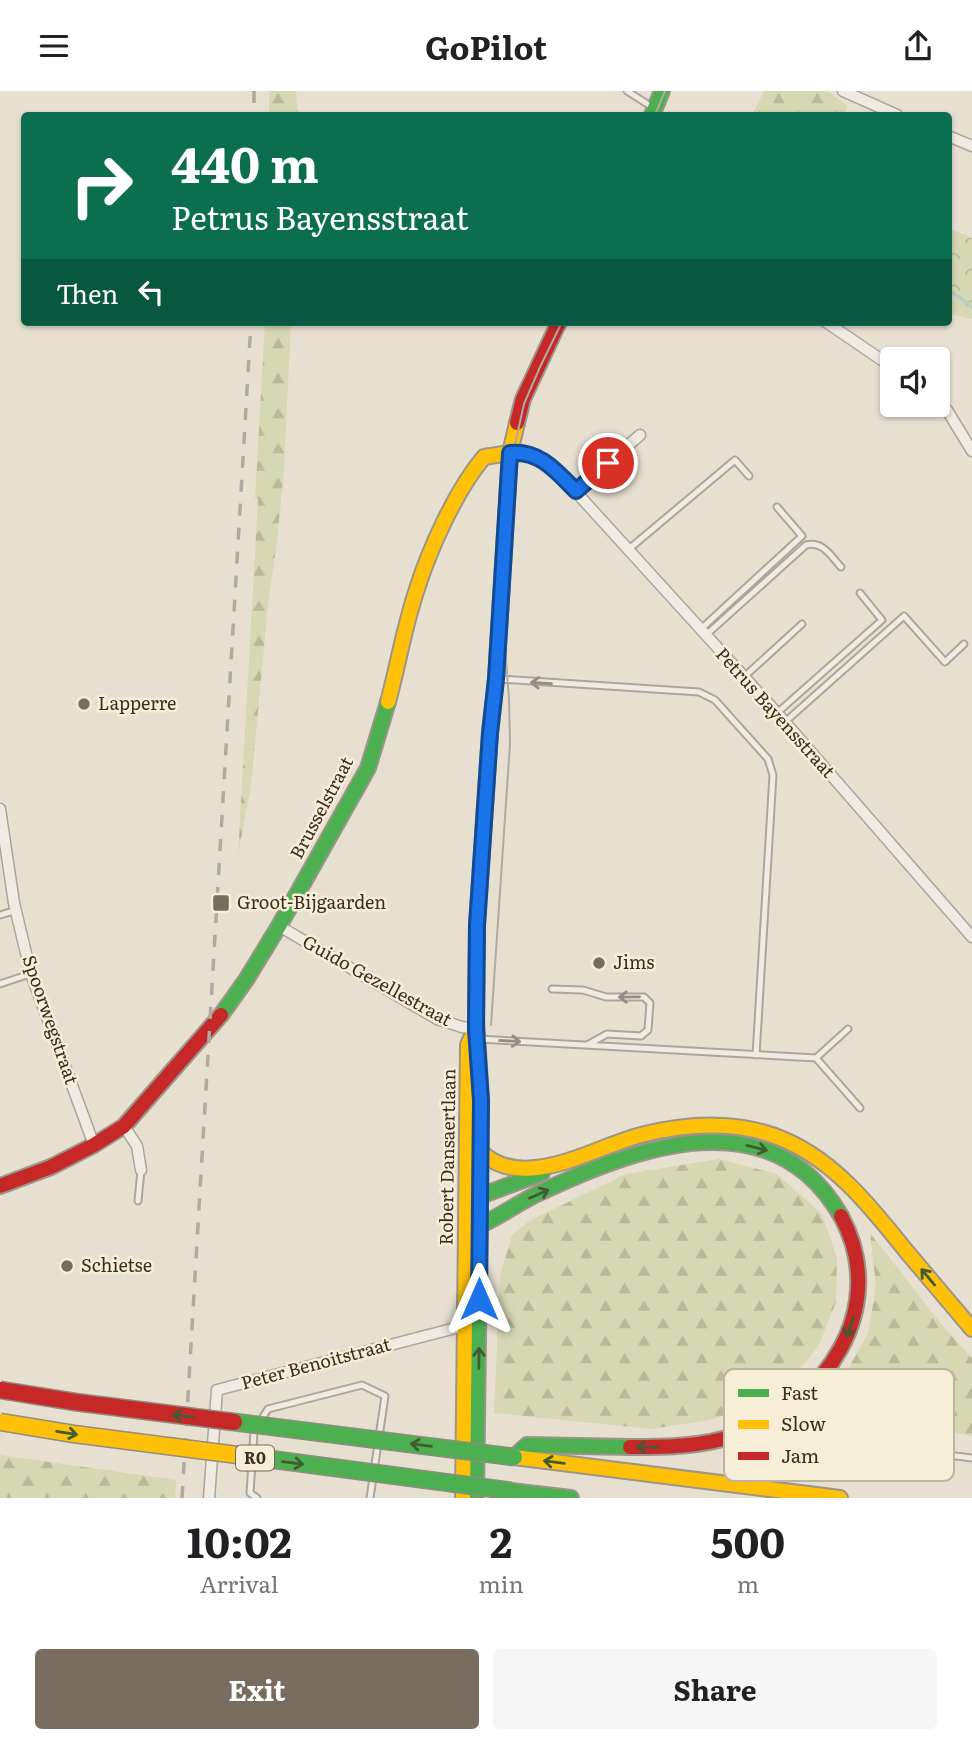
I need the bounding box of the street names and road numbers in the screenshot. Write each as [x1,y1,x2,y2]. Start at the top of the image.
street label: Petrus Bayensstraat [710,641,843,784]
street label: Brusselstraat [282,751,359,863]
street label: Guido Gezellestraat [298,927,458,1032]
street label: Spoorwegstraat [17,951,86,1088]
street label: Robert Dansaertlaan [431,1068,462,1246]
street label: Peter Benoitstraat [238,1329,394,1395]
road number: R0 [236,1445,274,1471]

